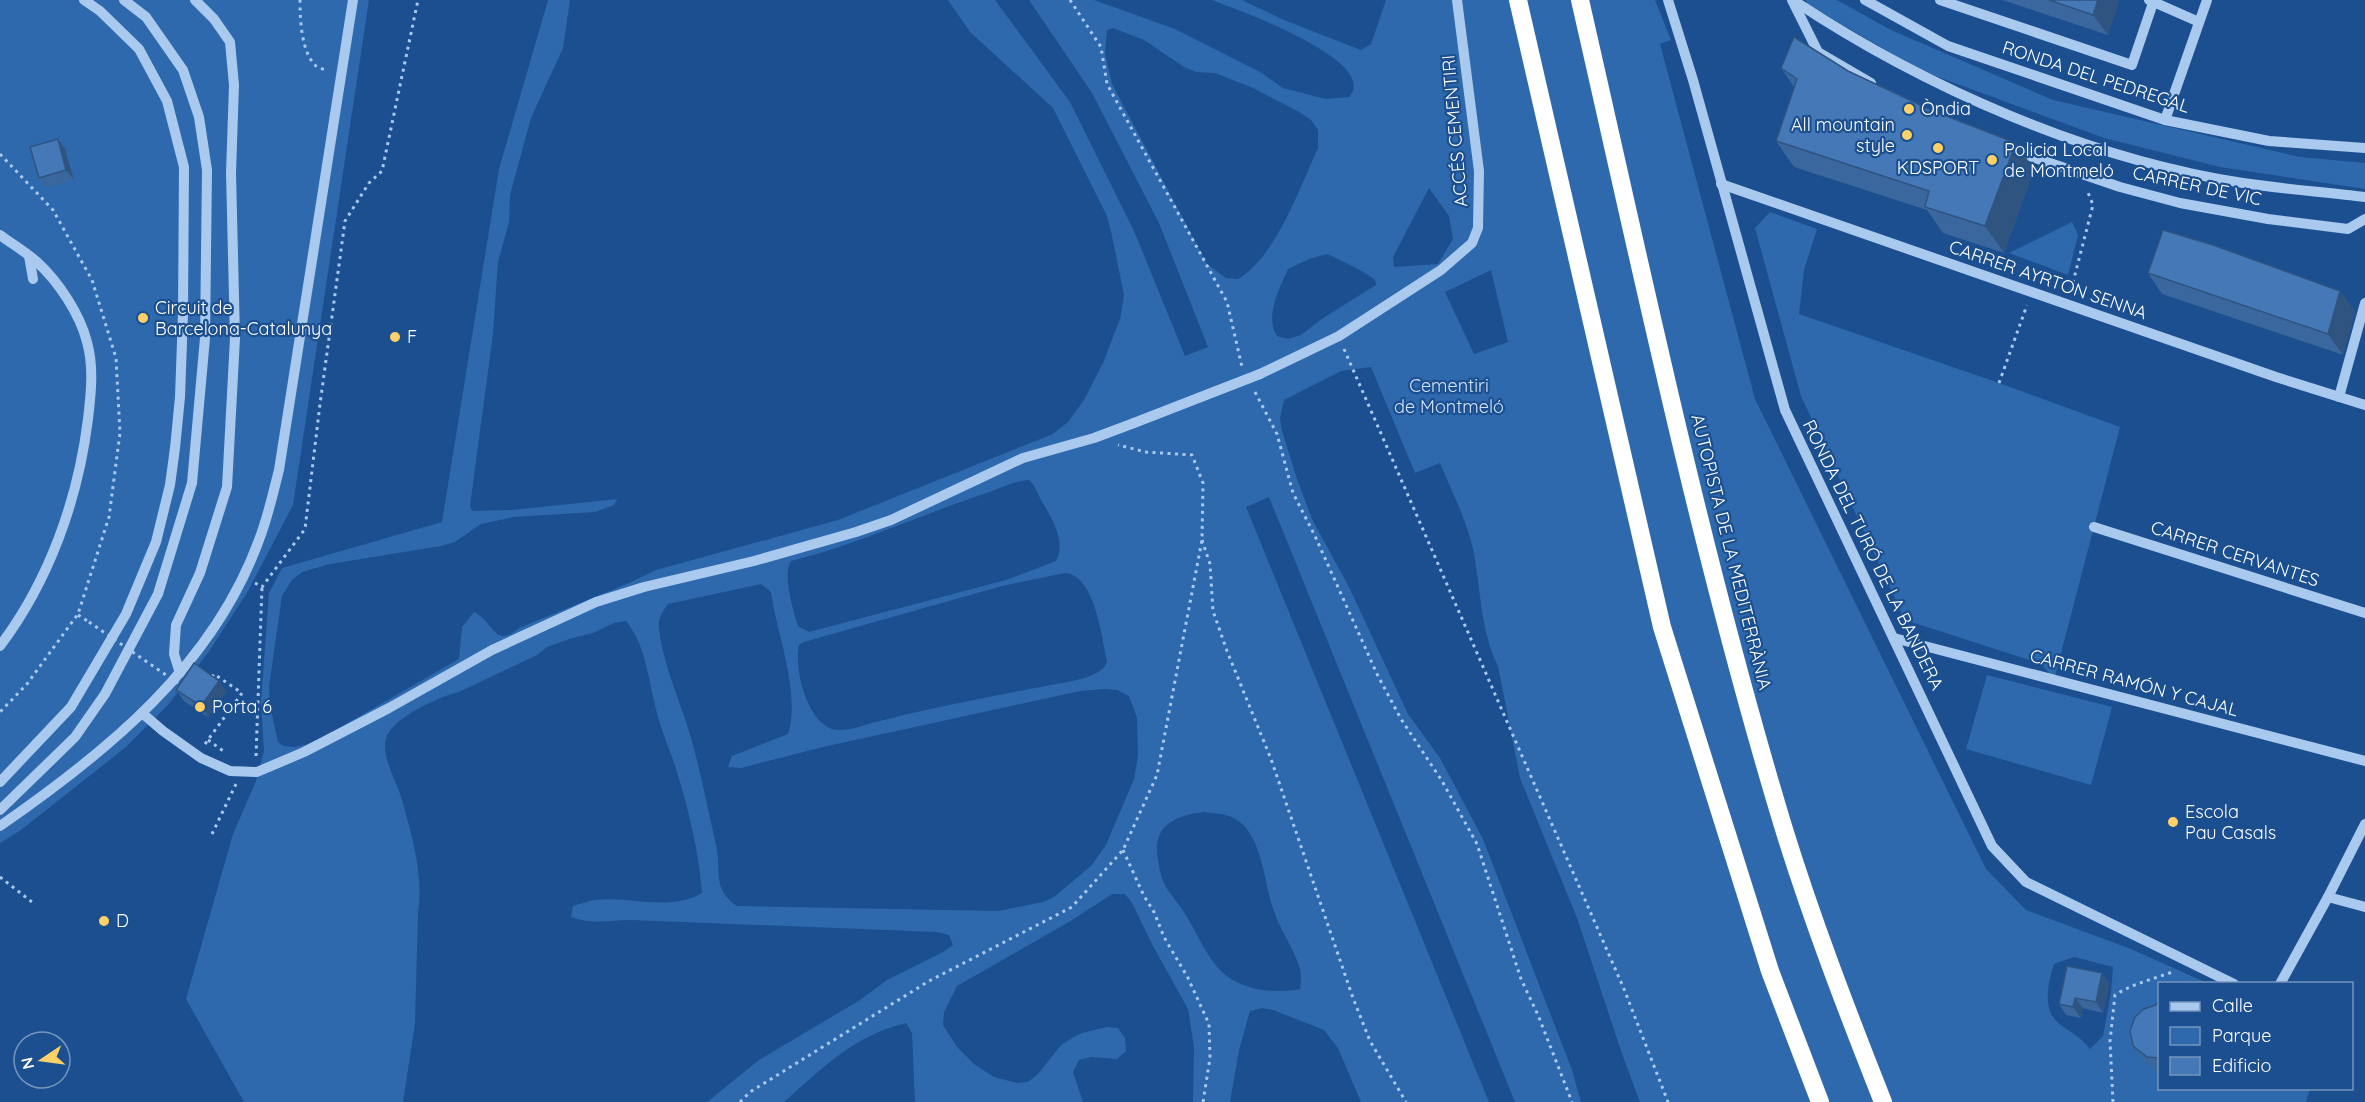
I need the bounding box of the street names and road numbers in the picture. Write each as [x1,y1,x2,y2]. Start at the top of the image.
street label: RONDA DEL PEDREGAL [2000,35,2193,118]
street label: ACCÉS CEMENTIRI [1436,54,1473,208]
street label: CARRER DE VIC [2131,161,2264,210]
street label: CARRER AYRTON SENNA [1946,235,2151,324]
street label: AUTOPISTA DE LA MEDITERRÀNIA [1686,412,1777,692]
street label: RONDA DEL TURÓ DE LA BANDERA [1798,416,1949,694]
street label: CARRER CERVANTES [2148,515,2322,592]
street label: CARRER RAMÓN Y CAJAL [2027,644,2241,722]

